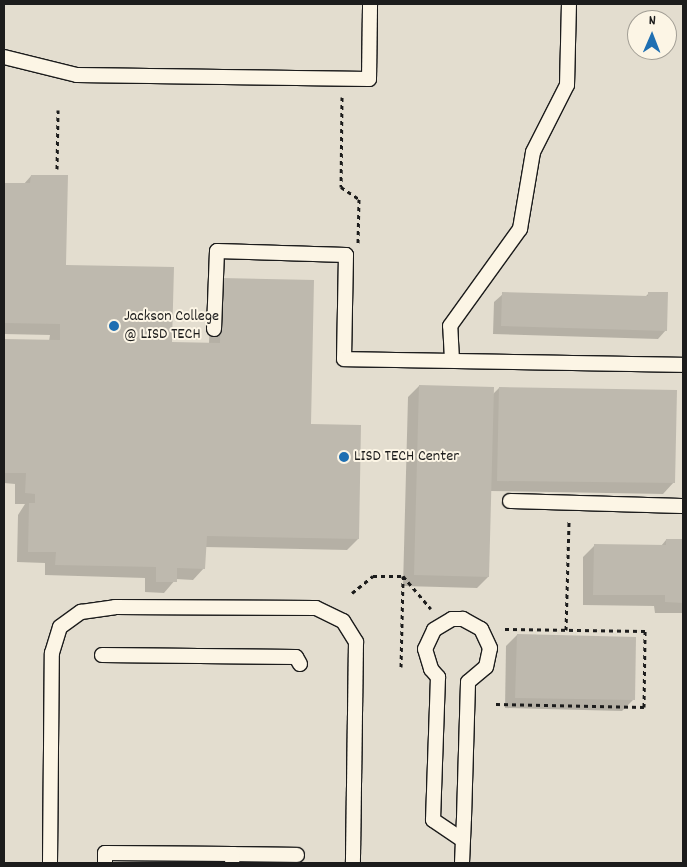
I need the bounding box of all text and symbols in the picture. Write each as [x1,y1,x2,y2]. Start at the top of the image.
north arrow [627,10,677,60]
text: N [649,11,656,31]
place label: Jackson College @ LISD TECH [124,307,219,345]
marker: Jackson College @ LISD TECH [108,320,120,332]
place label: LISD TECH Center [354,447,459,467]
marker: LISD TECH Center [338,451,350,463]

